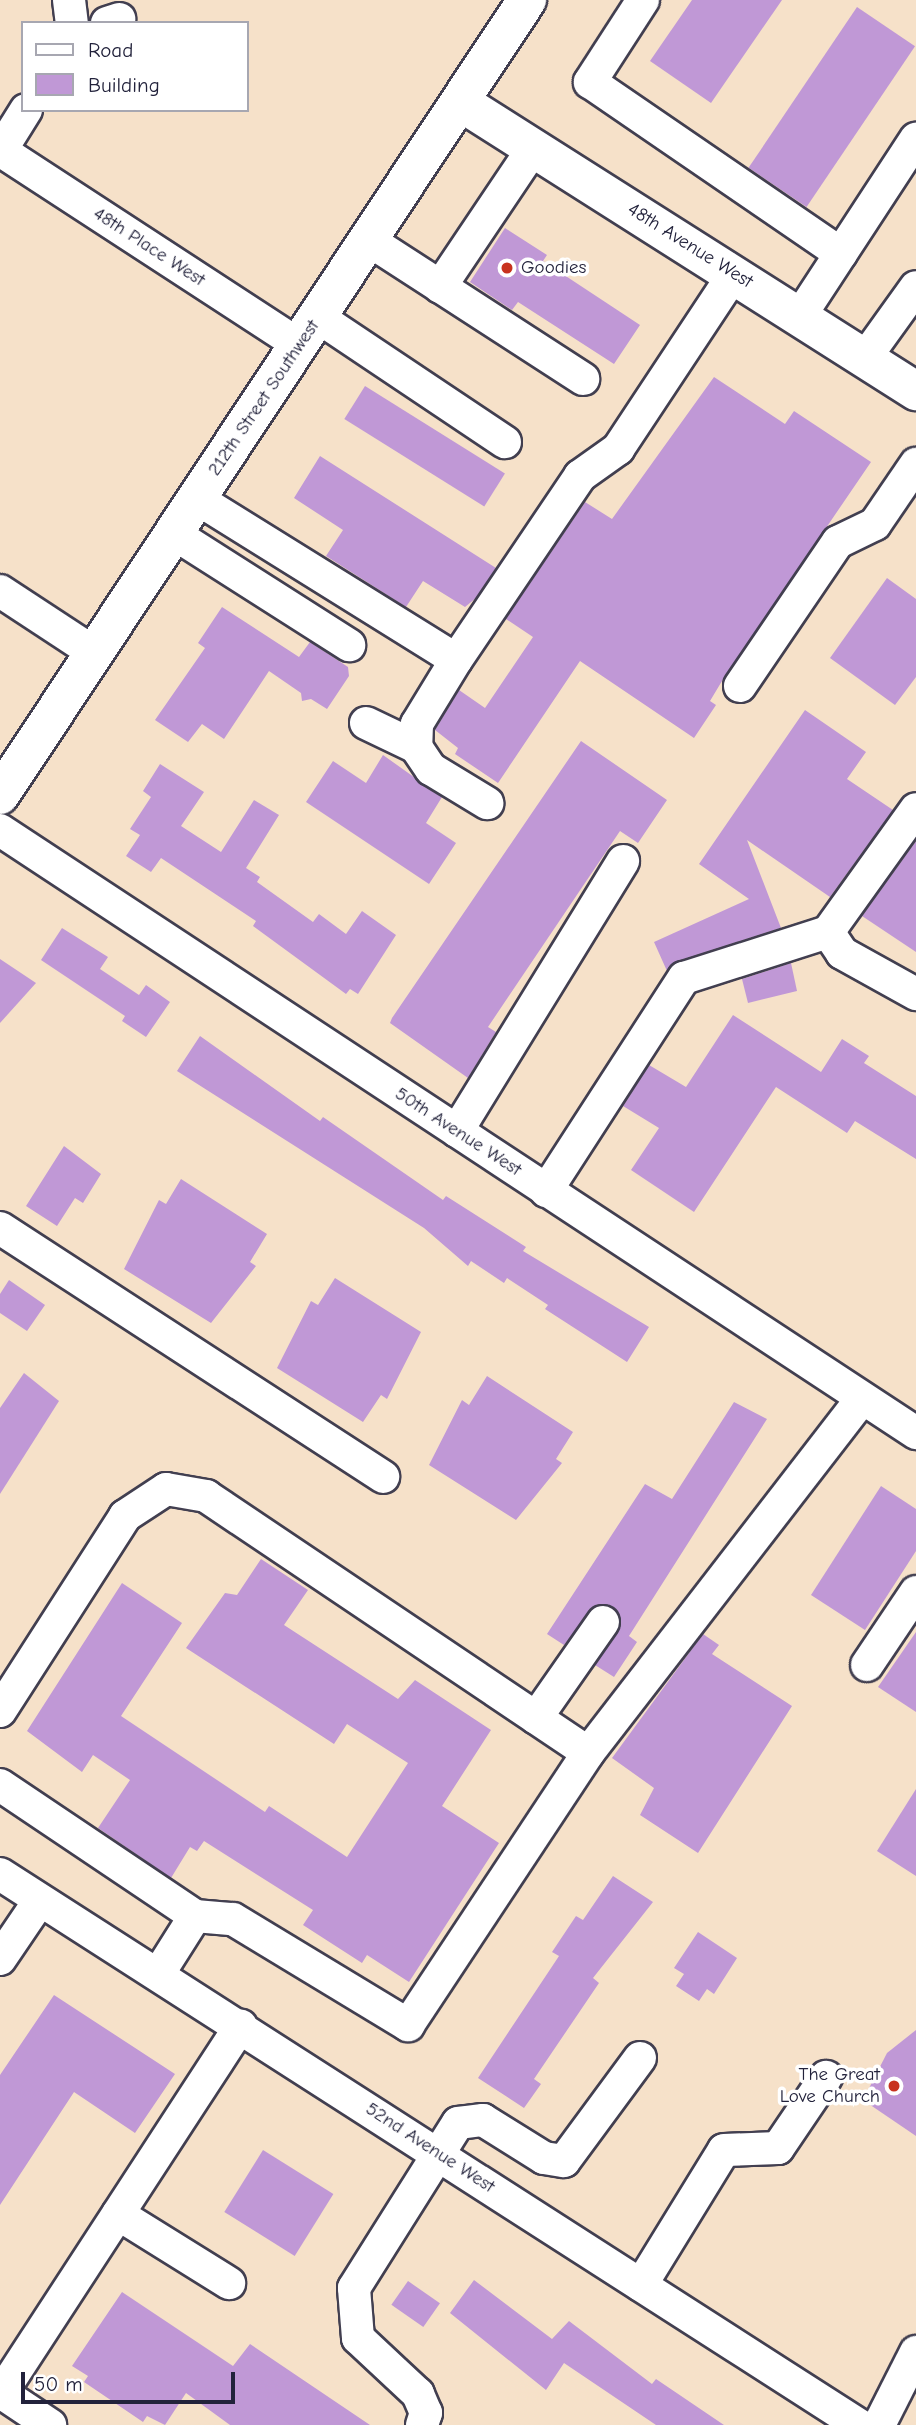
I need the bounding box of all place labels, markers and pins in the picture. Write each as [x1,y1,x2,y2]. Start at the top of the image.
place label: Goodies [521,257,587,279]
marker: Goodies [499,260,515,276]
place label: The Great Love Church [780,2064,880,2108]
marker: The Great Love Church [886,2078,902,2094]

